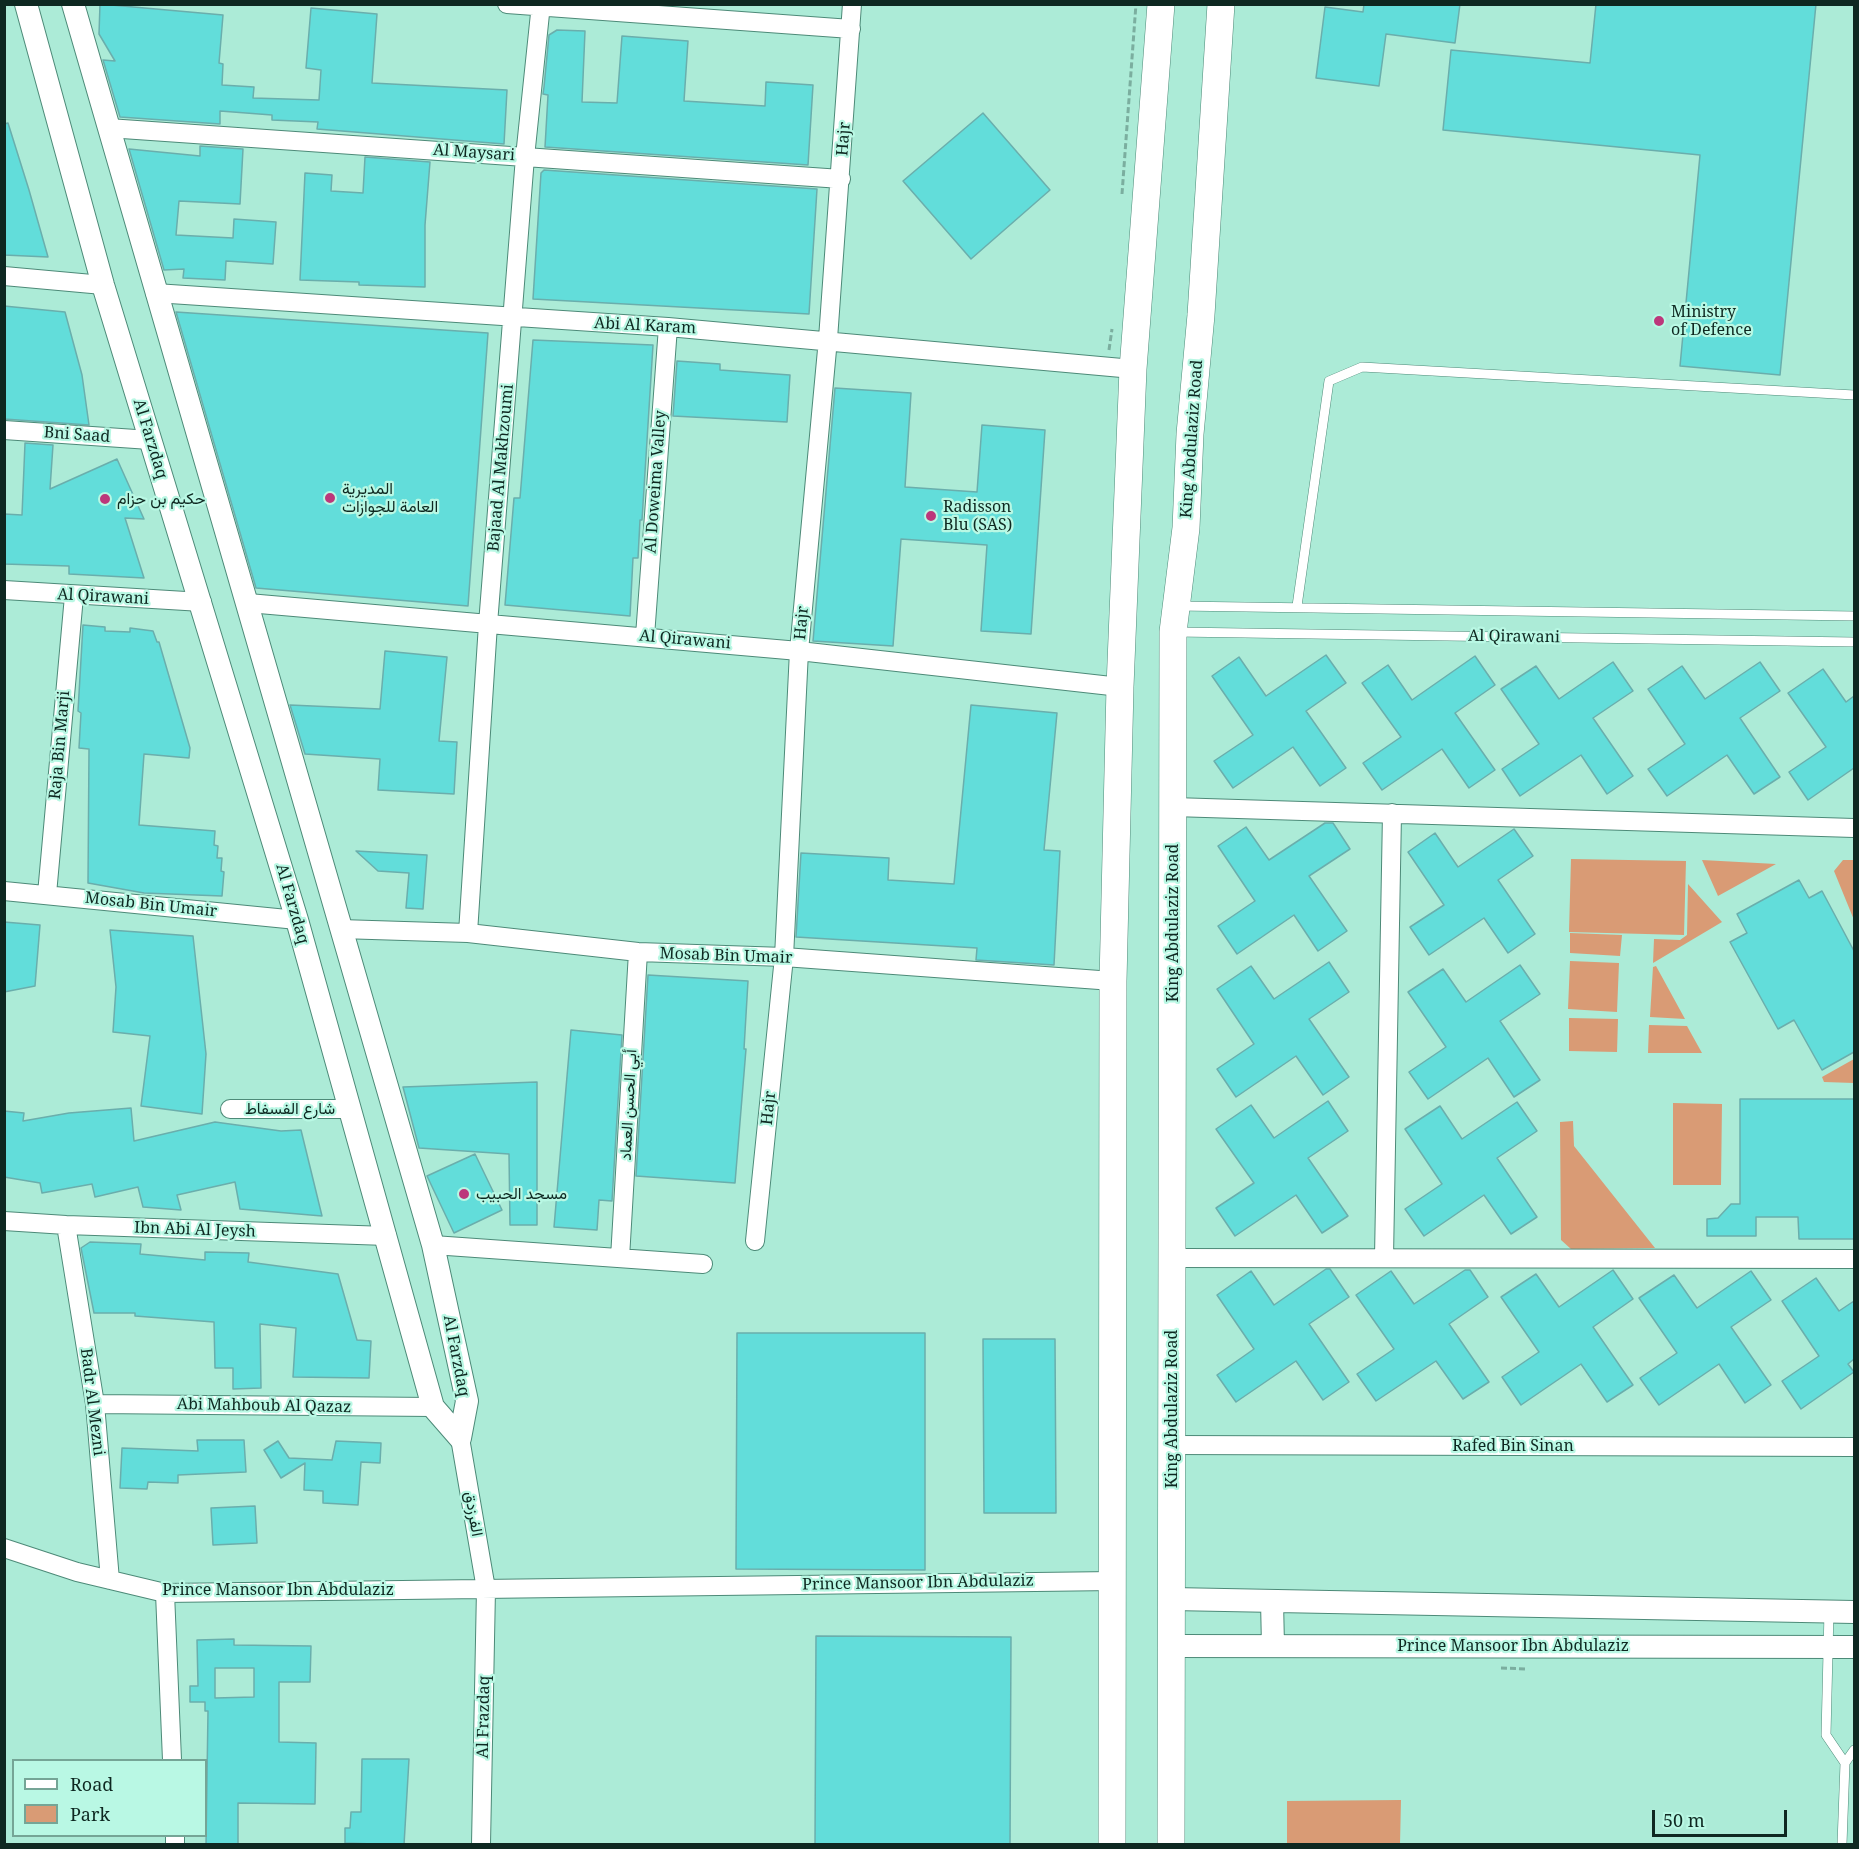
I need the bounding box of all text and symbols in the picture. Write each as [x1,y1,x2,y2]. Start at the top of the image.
street label: Hajr [833,121,855,157]
street label: Al Maysari [432,141,516,165]
place label: Ministry of Defence [1671,302,1752,340]
street label: Abi Al Karam [593,314,697,338]
marker: Ministry of Defence [1652,314,1666,328]
street label: King Abdulaziz Road [1177,359,1207,519]
street label: Bajaad Al Makhzoumi [484,383,518,553]
street label: Al Farzdaq [129,397,171,481]
street label: Al Doweima Valley [641,410,671,554]
street label: Bni Saad [43,423,111,447]
place label: المديرية العامة للجوازات [342,479,438,517]
place label: حكيم بن حزام [117,489,205,509]
marker: المديرية العامة للجوازات [323,491,337,505]
marker: حكيم بن حزام [98,492,112,506]
place label: Radisson Blu (SAS) [943,497,1012,535]
marker: Radisson Blu (SAS) [924,509,938,523]
street label: Al Qirawani [57,585,149,609]
street label: Hajr [791,605,813,641]
street label: Al Qirawani [638,626,732,654]
street label: Al Qirawani [1468,627,1560,647]
street label: Raja Bin Marji [46,690,74,800]
street label: King Abdulaziz Road [1163,844,1183,1002]
street label: Al Farzdaq [271,862,313,946]
street label: Mosab Bin Umair [84,889,218,921]
street label: Mosab Bin Umair [659,944,793,968]
street label: أبي الحسن العماد [616,1049,642,1161]
street label: Hajr [758,1090,780,1126]
street label: شارع الفسفاط [245,1099,335,1119]
place label: مسجد الحبيب [476,1184,567,1204]
marker: مسجد الحبيب [457,1187,471,1201]
street label: Ibn Abi Al Jeysh [134,1218,256,1242]
street label: Al Farzdaq [439,1314,473,1398]
street label: King Abdulaziz Road [1162,1330,1182,1488]
street label: Badr Al Mezni [76,1347,108,1457]
street label: Abi Mahboub Al Qazaz [177,1395,351,1417]
street label: Rafed Bin Sinan [1452,1436,1574,1456]
street label: الفرزدق [460,1490,486,1538]
street label: Prince Mansoor Ibn Abdulaziz [802,1571,1034,1595]
street label: Prince Mansoor Ibn Abdulaziz [162,1580,394,1600]
street label: Prince Mansoor Ibn Abdulaziz [1397,1636,1629,1656]
street label: Al Frazdaq [474,1675,494,1759]
legend [12,1759,207,1837]
text: Road [70,1772,113,1796]
scale bar [1655,1798,1790,1836]
text: Park [70,1802,110,1826]
text: 50 m [1663,1808,1705,1832]

